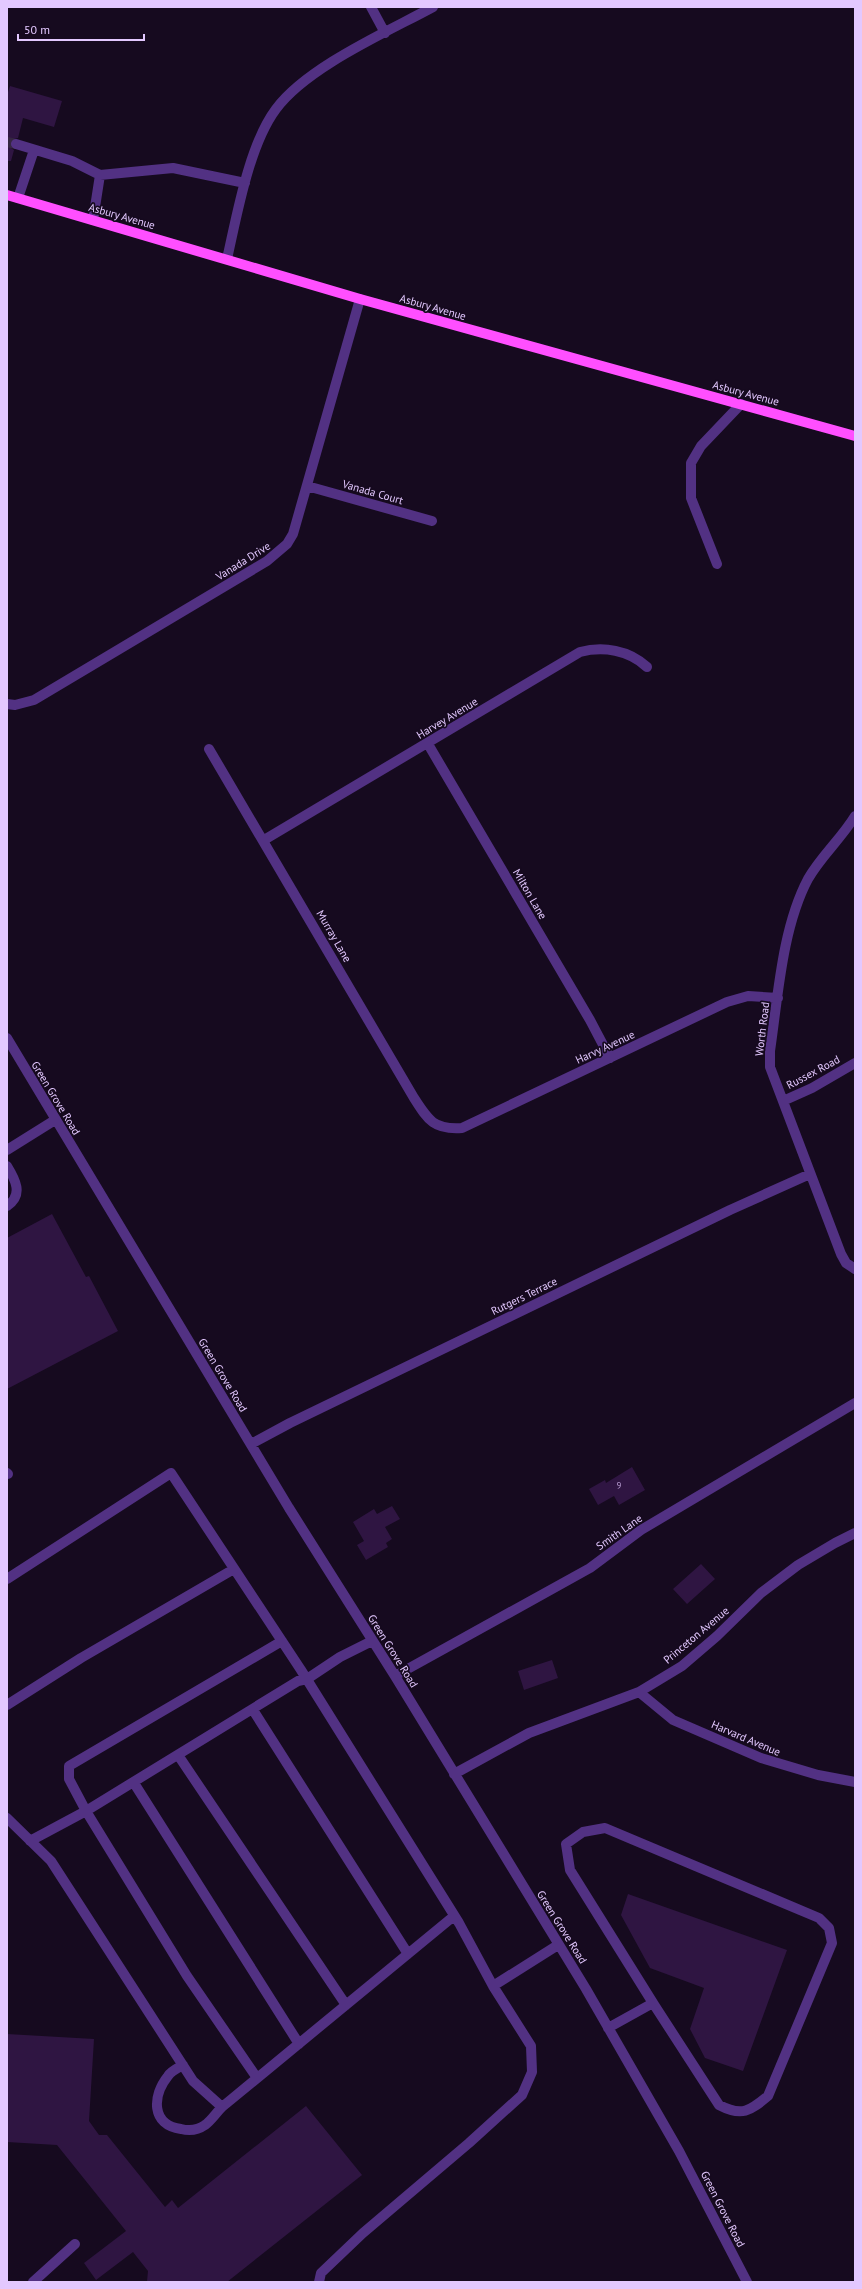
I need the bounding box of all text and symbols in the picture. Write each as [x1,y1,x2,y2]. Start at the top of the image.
scale bar [18,16,144,42]
text: 50 m [24,22,50,37]
street label: Asbury Avenue [87,200,157,232]
street label: Asbury Avenue [398,291,468,323]
street label: Asbury Avenue [711,377,781,409]
street label: Vanada Court [340,476,405,507]
street label: Vanada Drive [212,539,273,584]
street label: Harvey Avenue [414,694,480,742]
street label: Milton Lane [510,866,550,922]
street label: Murray Lane [313,907,355,965]
street label: Worth Road [752,1001,772,1057]
street label: Harvy Avenue [573,1027,637,1067]
street label: Russex Road [784,1052,842,1092]
street label: Green Grove Road [28,1059,84,1138]
street label: Rutgers Terrace [489,1274,560,1318]
street label: Green Grove Road [195,1336,251,1415]
house number: 9 [617,1480,622,1491]
street label: Smith Lane [593,1511,645,1553]
street label: Princeton Avenue [660,1603,732,1666]
street label: Green Grove Road [365,1612,421,1690]
street label: Harvard Avenue [709,1717,783,1759]
street label: Green Grove Road [534,1888,590,1966]
street label: Green Grove Road [698,2169,748,2250]

